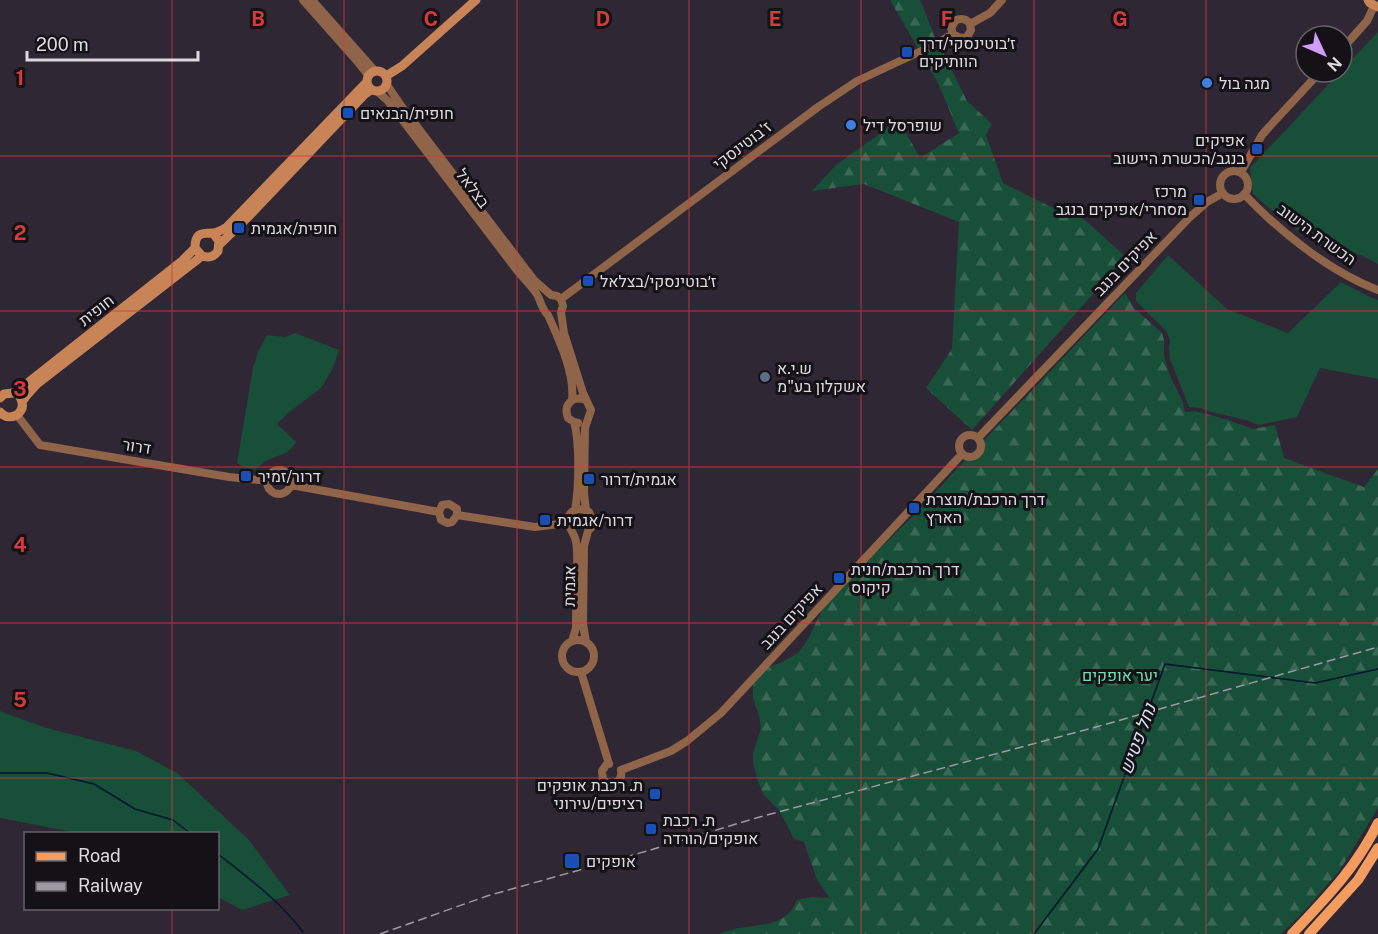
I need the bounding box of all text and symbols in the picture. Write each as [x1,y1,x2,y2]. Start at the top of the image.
text: B [251,7,265,31]
text: C [424,7,438,31]
text: D [596,7,610,31]
text: E [769,7,781,31]
text: F [941,7,953,31]
text: G [1112,7,1128,31]
scale bar [27,24,198,62]
north arrow [1294,24,1354,84]
text: 200 m [36,34,89,55]
place label: ז׳בוטינסקי/דרך הוותיקים [919,34,1016,71]
marker: ז׳בוטינסקי/דרך הוותיקים [900,45,914,59]
text: N [1323,53,1346,75]
text: 1 [16,66,24,90]
place label: מגה בול [1219,74,1270,93]
marker: מגה בול [1200,76,1214,90]
place label: חופית/הבנאים [360,104,454,123]
marker: חופית/הבנאים [341,106,355,120]
place label: שופרסל דיל [863,116,942,135]
street label: ז'בוטינסקי [709,117,776,174]
marker: שופרסל דיל [844,118,858,132]
place label: אפיקים בנגב/הכשרת היישוב [1113,131,1246,168]
marker: אפיקים בנגב/הכשרת היישוב [1250,142,1264,156]
street label: בצלאל [452,165,494,212]
place label: מרכז מסחרי/אפיקים בנגב [1056,182,1187,219]
marker: מרכז מסחרי/אפיקים בנגב [1192,193,1206,207]
street label: הכשרת הישוב [1274,200,1360,269]
place label: חופית/אגמית [251,219,337,238]
text: 2 [14,221,26,245]
marker: חופית/אגמית [232,221,246,235]
street label: אפיקים בנגב [1090,227,1161,300]
place label: ז׳בוטינסקי/בצלאל [600,272,717,291]
marker: ז׳בוטינסקי/בצלאל [581,274,595,288]
street label: חופית [75,291,118,330]
place label: ש.י.א אשקלון בע"מ [777,359,866,396]
marker: ש.י.א אשקלון בע"מ [758,370,772,384]
text: 3 [13,377,27,401]
street label: דרור [121,435,153,458]
place label: דרור/זמיר [258,467,321,486]
marker: דרור/זמיר [239,469,253,483]
place label: אגמית/דרור [601,470,677,489]
marker: אגמית/דרור [582,472,596,486]
place label: דרך הרכבת/תוצרת הארץ [926,490,1045,527]
marker: דרך הרכבת/תוצרת הארץ [907,501,921,515]
place label: דרור/אגמית [557,511,633,530]
marker: דרור/אגמית [538,513,552,527]
text: 4 [13,533,27,557]
place label: דרך הרכבת/חנית קיקוס [851,560,959,597]
street label: אגמית [560,565,579,607]
marker: דרך הרכבת/חנית קיקוס [832,571,846,585]
street label: אפיקים בנגב [756,580,827,653]
park label: יער אופקים [1082,666,1158,685]
text: 5 [13,688,27,712]
water label: נחל פטיש [1115,699,1160,777]
place label: ת. רכבת אופקים רציפים/עירוני [537,776,643,813]
marker: ת. רכבת אופקים רציפים/עירוני [648,787,662,801]
place label: ת. רכבת אופקים/הורדה [663,811,758,848]
marker: ת. רכבת אופקים/הורדה [644,822,658,836]
legend [24,832,219,910]
text: Road [78,845,121,866]
marker: אופקים [563,852,581,870]
place label: אופקים [586,852,636,871]
text: Railway [78,875,143,896]

